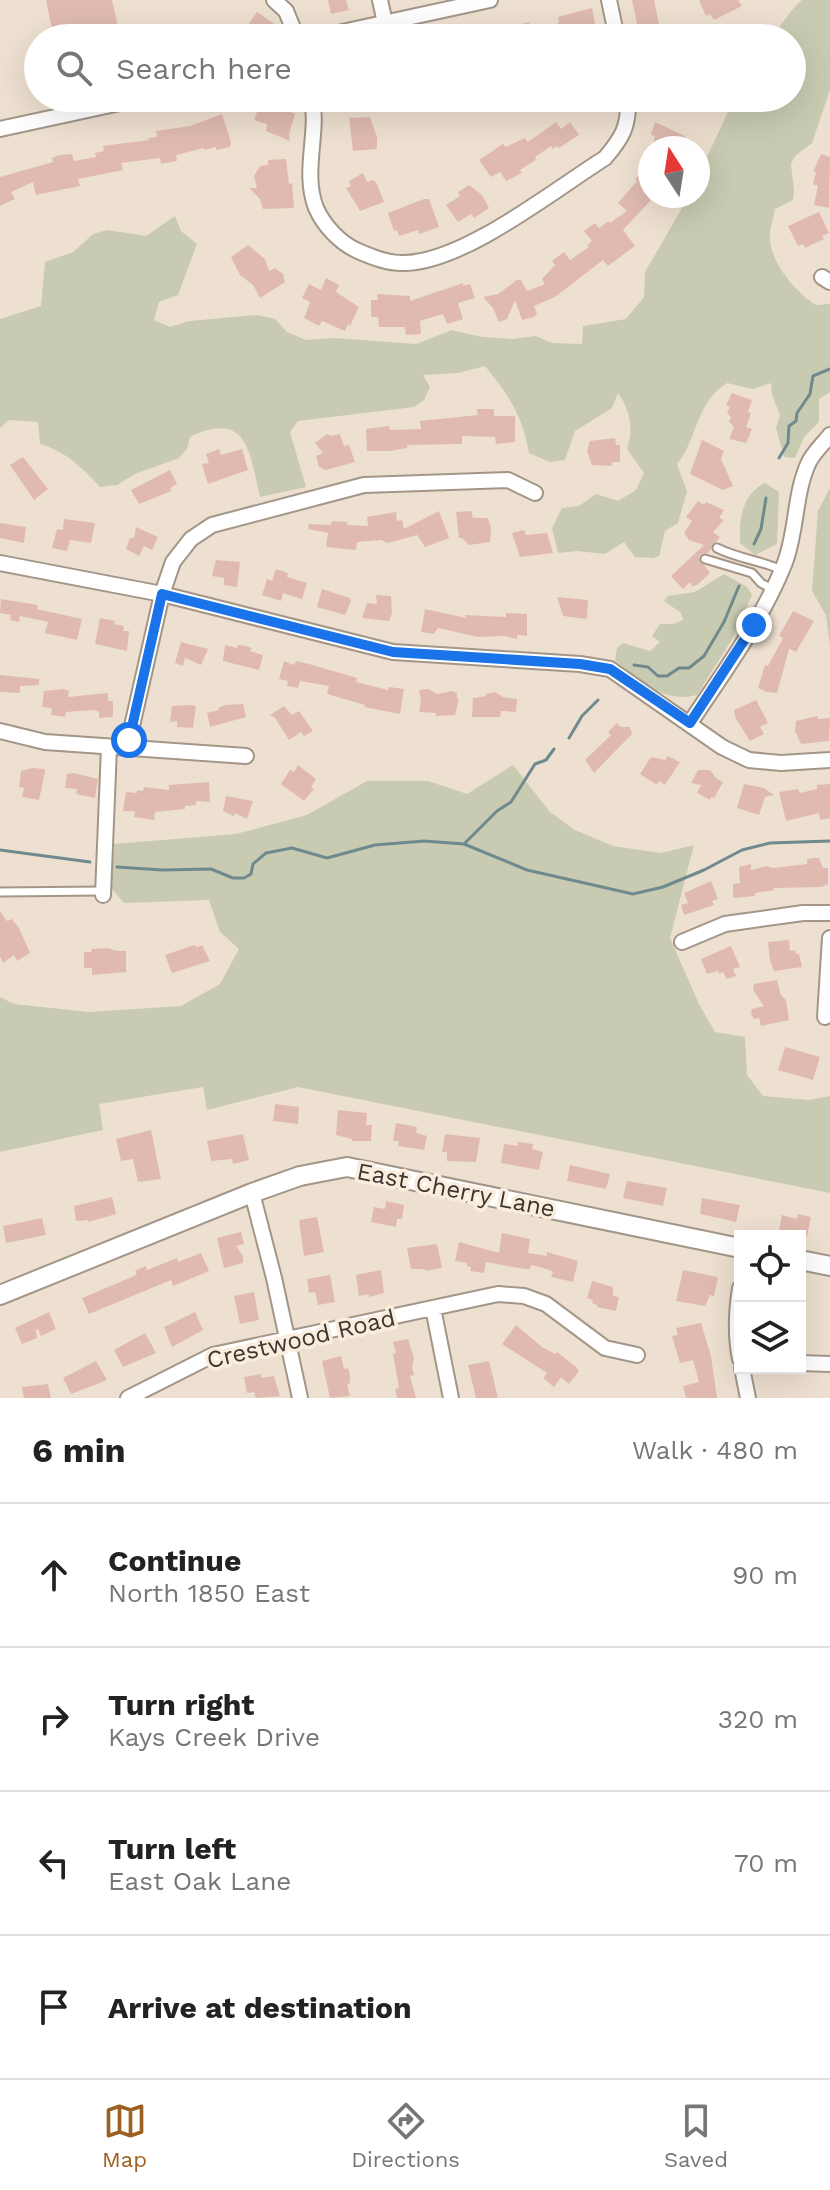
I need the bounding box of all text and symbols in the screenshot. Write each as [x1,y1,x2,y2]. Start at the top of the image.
search box [24,24,806,112]
icon: search [52,46,96,90]
text: Search here [116,51,292,86]
north arrow [638,136,710,208]
route end [736,607,772,643]
route start [111,722,147,758]
street label: East Cherry Lane [355,1157,557,1223]
map controls [734,1230,806,1374]
button: locate [734,1230,806,1302]
button: layers [734,1302,806,1374]
street label: Crestwood Road [204,1304,398,1374]
text: 6 min [32,1430,126,1470]
text: Walk · 480 m [632,1435,798,1465]
text: Continue [108,1543,241,1578]
icon: ahead [32,1553,76,1597]
text: 90 m [732,1560,798,1590]
text: North 1850 East [108,1578,310,1608]
text: Turn right [108,1687,254,1722]
icon: right [32,1697,76,1741]
text: 320 m [718,1704,798,1734]
text: Kays Creek Drive [108,1722,320,1752]
text: Turn left [108,1831,236,1866]
icon: left [32,1841,76,1885]
text: 70 m [734,1848,798,1878]
text: East Oak Lane [108,1866,291,1896]
icon: arrive [32,1985,76,2029]
text: Arrive at destination [108,1990,412,2025]
tab: Map [102,2099,147,2172]
tab: Directions [351,2099,460,2172]
tab: Saved [664,2099,728,2172]

